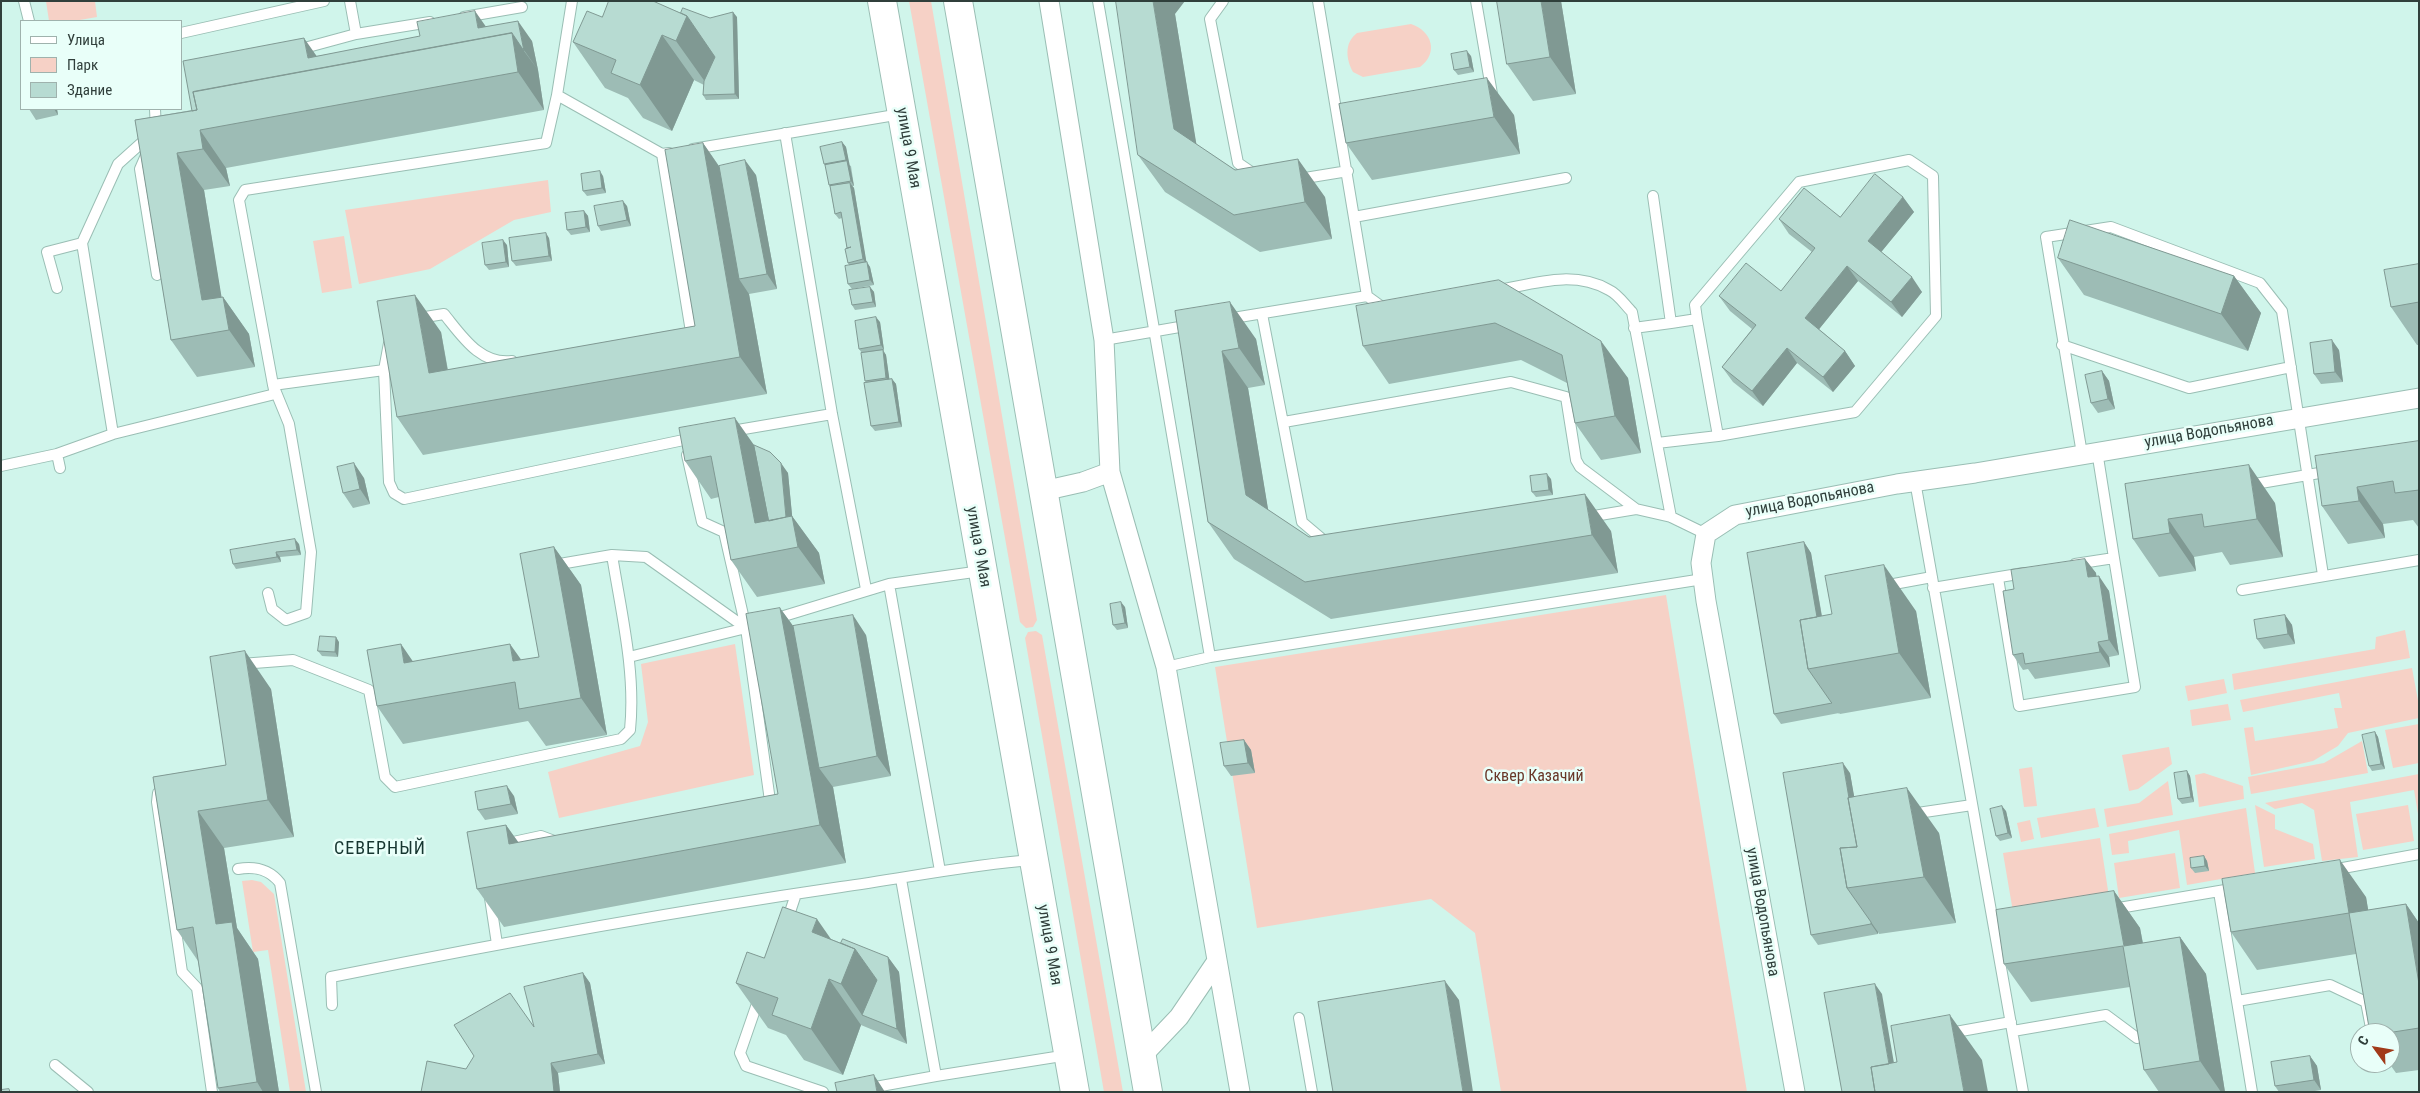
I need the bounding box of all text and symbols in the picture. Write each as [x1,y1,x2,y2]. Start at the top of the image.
legend [20,20,182,110]
text: Улица [67,31,105,49]
text: Парк [67,56,98,74]
text: Здание [67,81,112,99]
street label: улица 9 Мая [891,106,925,190]
street label: улица Водопьянова [2143,411,2275,453]
street label: улица Водопьянова [1744,478,1876,522]
street label: улица 9 Мая [961,505,995,589]
park label: Сквер Казачий [1484,767,1584,787]
district label: СЕВЕРНЫЙ [333,838,427,860]
street label: улица Водопьянова [1741,846,1783,978]
street label: улица 9 Мая [1032,903,1066,987]
north arrow [2350,1023,2400,1073]
text: С [2354,1033,2372,1048]

